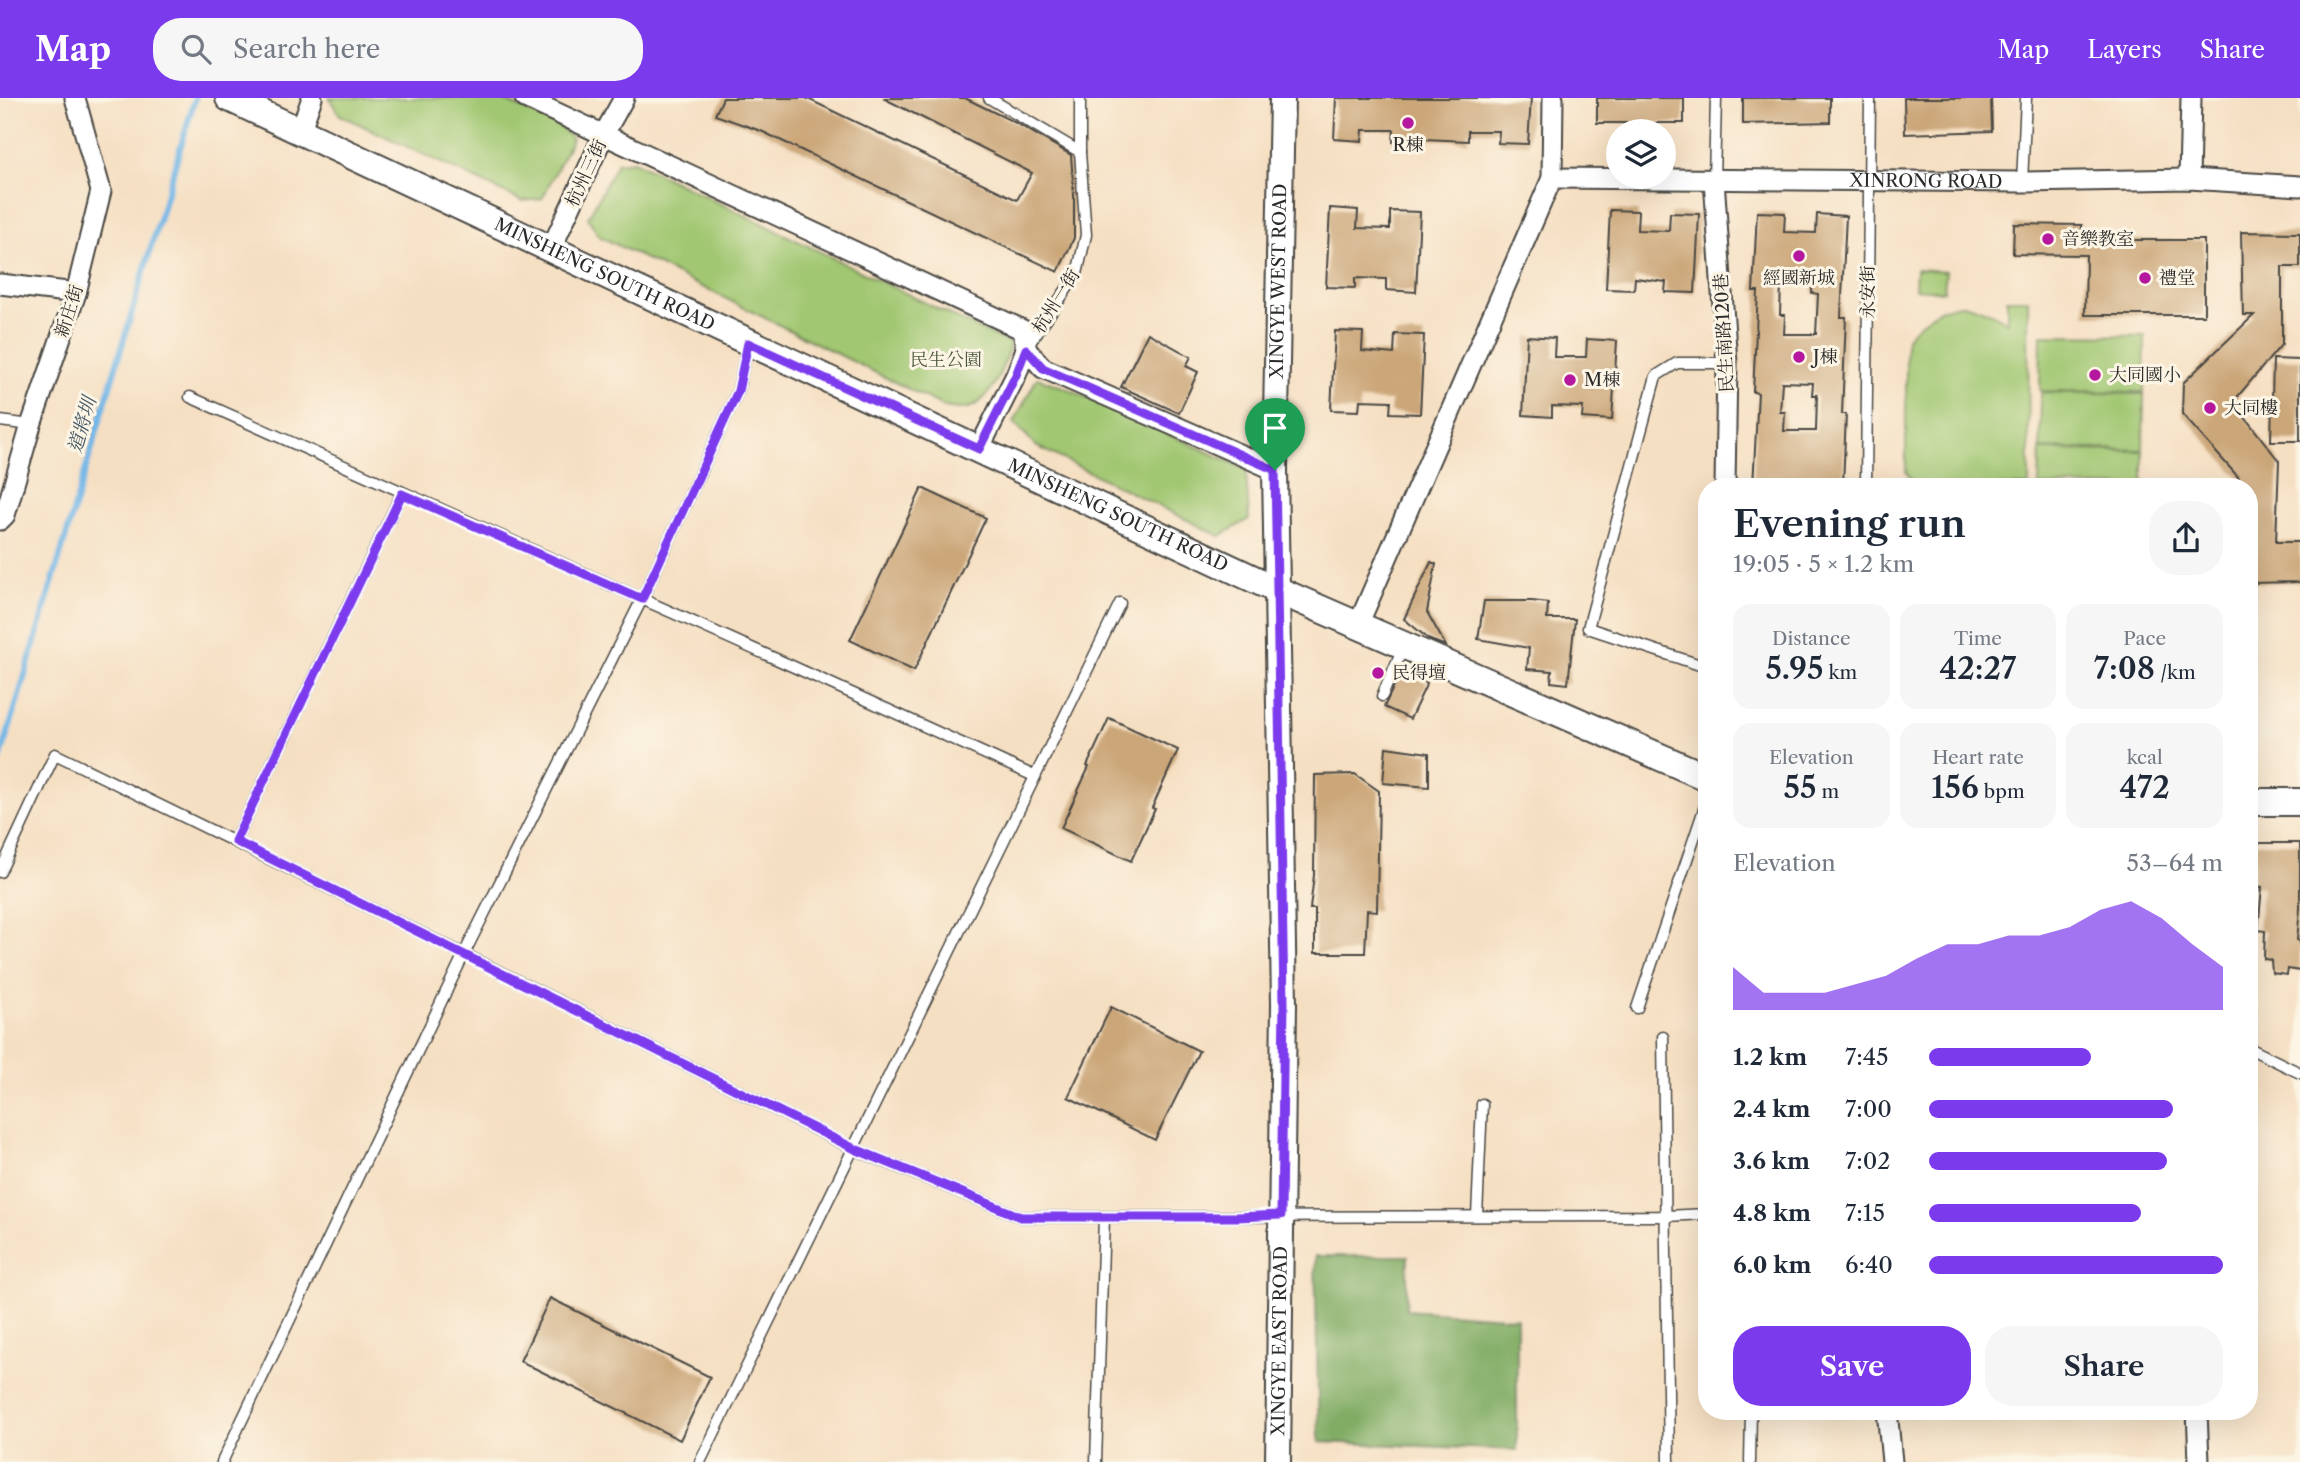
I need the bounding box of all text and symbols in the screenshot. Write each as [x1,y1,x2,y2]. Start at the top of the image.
search box [153,18,643,81]
text: Map [35,29,111,70]
icon: search [177,30,215,68]
text: Search here [233,33,380,65]
text: Map [1998,35,2049,64]
text: Layers [2087,35,2162,64]
text: Share [2200,35,2265,64]
marker: R棟 [1400,115,1416,131]
map controls [1606,119,1676,189]
button: layers [1606,119,1676,189]
place label: R棟 [1392,134,1424,156]
street label: 杭州三街 [561,136,611,210]
street label: XINRONG ROAD [1848,170,2003,193]
street label: XINGYE WEST ROAD [1266,183,1291,380]
street label: MINSHENG SOUTH ROAD [491,213,718,336]
place label: 音樂教室 [2062,228,2134,250]
marker: 音樂教室 [2040,231,2056,247]
marker: 經國新城 [1791,248,1807,264]
street label: 杭州一街 [1028,265,1084,337]
street label: 永安街 [1857,265,1879,319]
place label: 經國新城 [1763,267,1835,289]
place label: 禮堂 [2159,267,2195,289]
marker: 禮堂 [2137,270,2153,286]
street label: 民生南路120巷 [1710,273,1738,393]
street label: 新庄街 [50,282,88,340]
place label: J棟 [1810,346,1838,368]
park label: 民生公園 [910,349,982,371]
marker: J棟 [1791,349,1807,365]
place label: 大同國小 [2109,364,2181,386]
marker: 大同國小 [2087,367,2103,383]
place label: M棟 [1584,369,1620,391]
marker: M棟 [1562,372,1578,388]
water label: 道將圳 [63,392,102,456]
place label: 大同樓 [2224,397,2278,419]
pin [1245,398,1305,470]
marker: 大同樓 [2202,400,2218,416]
icon: arrive [1256,409,1294,447]
street label: MINSHENG SOUTH ROAD [1004,454,1232,576]
text: Evening run [1733,500,1966,547]
button: share [2149,501,2223,575]
text: 19:05 · 5 × 1.2 km [1733,550,1914,578]
text: Distance [1772,627,1851,650]
text: Time [1954,627,2002,650]
text: Pace [2123,627,2166,650]
text: 5.95 [1765,650,1824,687]
text: 42:27 [1940,650,2016,687]
text: 7:08 [2094,650,2155,687]
text: km [1824,661,1857,684]
text: /km [2155,661,2196,684]
place label: 民得壇 [1392,662,1446,684]
marker: 民得壇 [1370,665,1386,681]
text: Elevation [1769,746,1854,769]
text: Heart rate [1932,746,2024,769]
text: kcal [2127,746,2163,769]
text: 55 [1783,769,1816,806]
text: 156 [1931,769,1979,806]
text: 472 [2119,769,2170,806]
text: m [1816,780,1839,803]
text: bpm [1979,780,2025,803]
text: Elevation [1733,849,1836,877]
text: 53–64 m [2126,849,2223,877]
text: 1.2 km [1733,1043,1807,1071]
text: 7:45 [1845,1043,1889,1071]
text: 2.4 km [1733,1095,1810,1123]
text: 7:00 [1845,1095,1892,1123]
text: 3.6 km [1733,1147,1810,1175]
text: 7:02 [1845,1147,1891,1175]
text: 4.8 km [1733,1199,1811,1227]
text: 7:15 [1845,1199,1885,1227]
street label: XINGYE EAST ROAD [1267,1246,1292,1437]
text: 6.0 km [1733,1251,1811,1279]
text: 6:40 [1845,1251,1893,1279]
button: Save [1733,1326,1971,1406]
button: Share [1985,1326,2223,1406]

